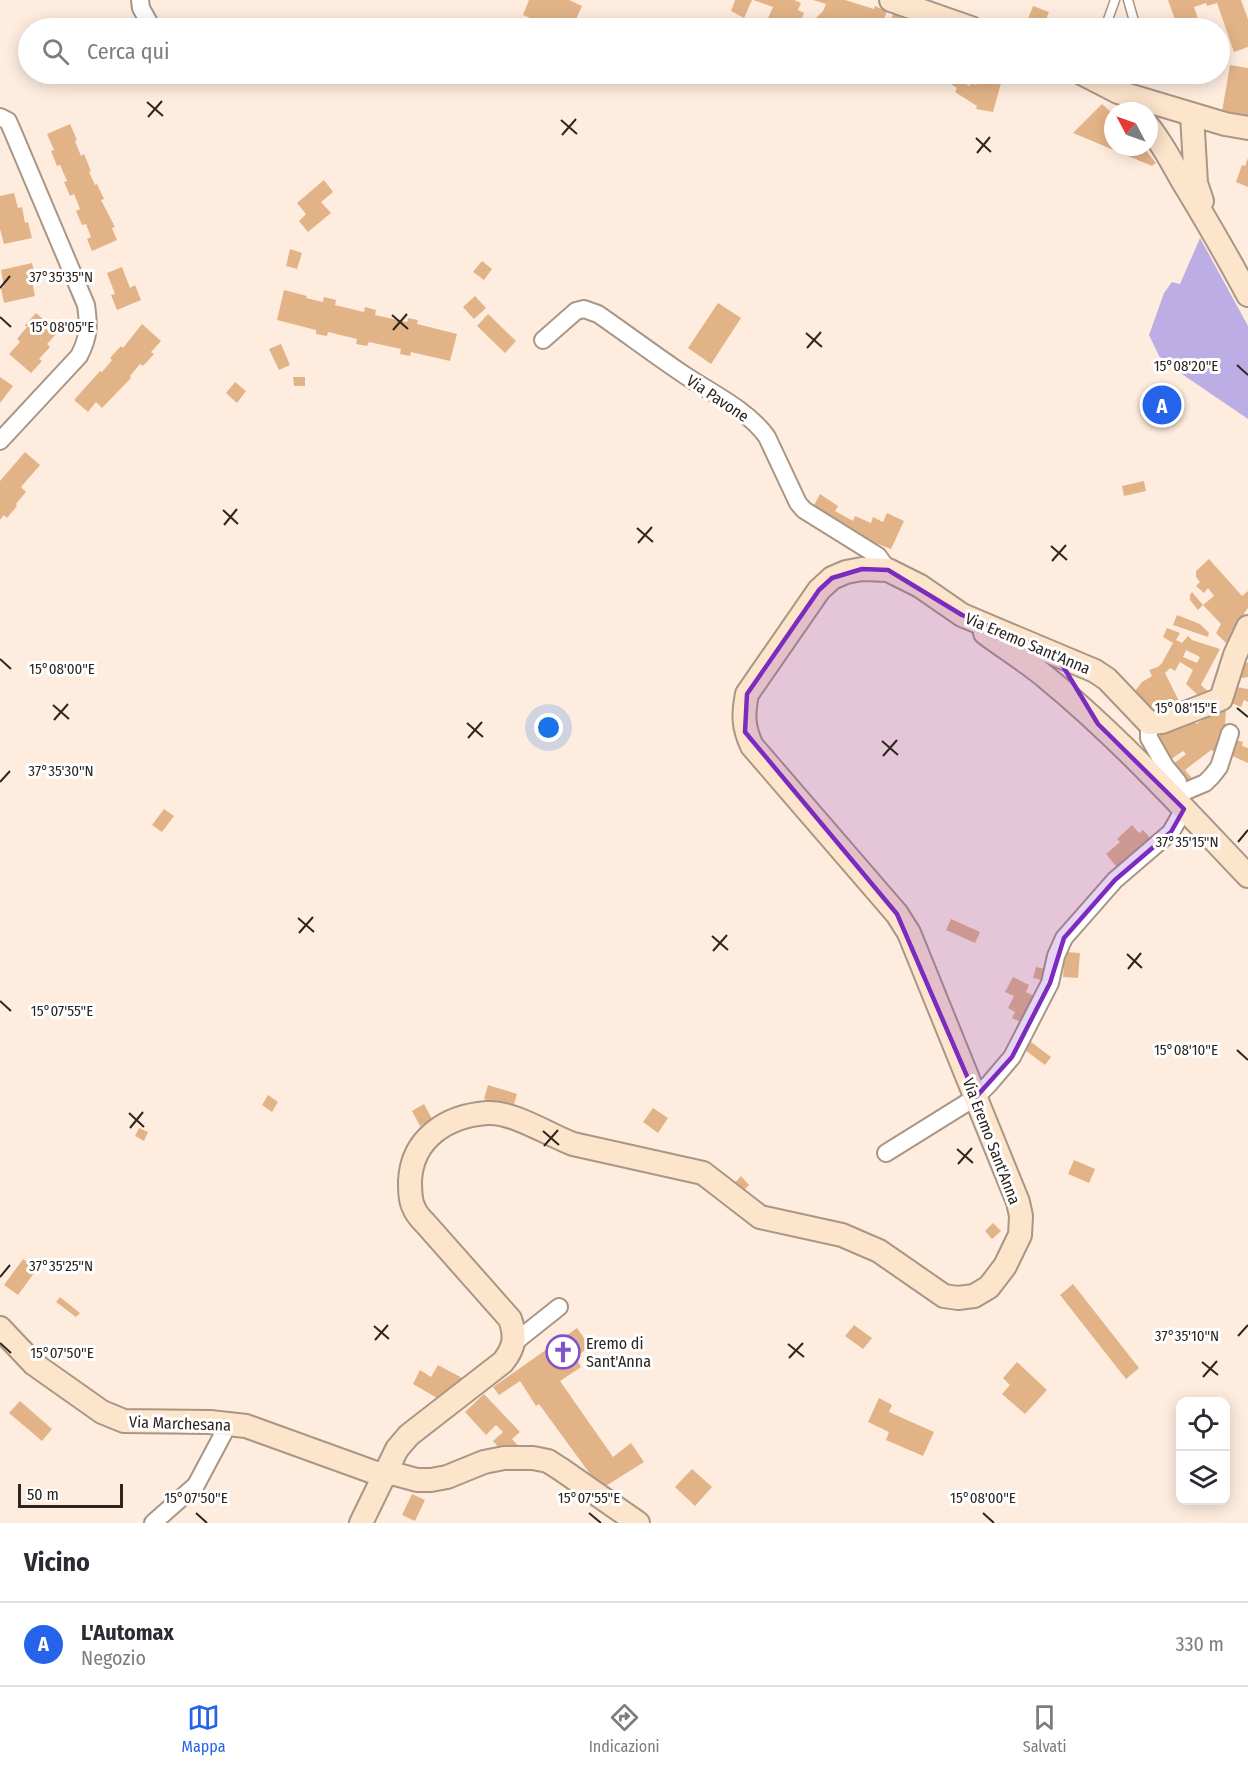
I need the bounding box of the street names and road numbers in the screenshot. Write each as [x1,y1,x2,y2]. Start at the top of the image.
street label: Via Pavone [683,371,752,426]
street label: Via Eremo Sant'Anna [963,609,1093,678]
street label: Via Eremo Sant'Anna [959,1075,1024,1207]
street label: Via Marchesana [129,1412,232,1435]

